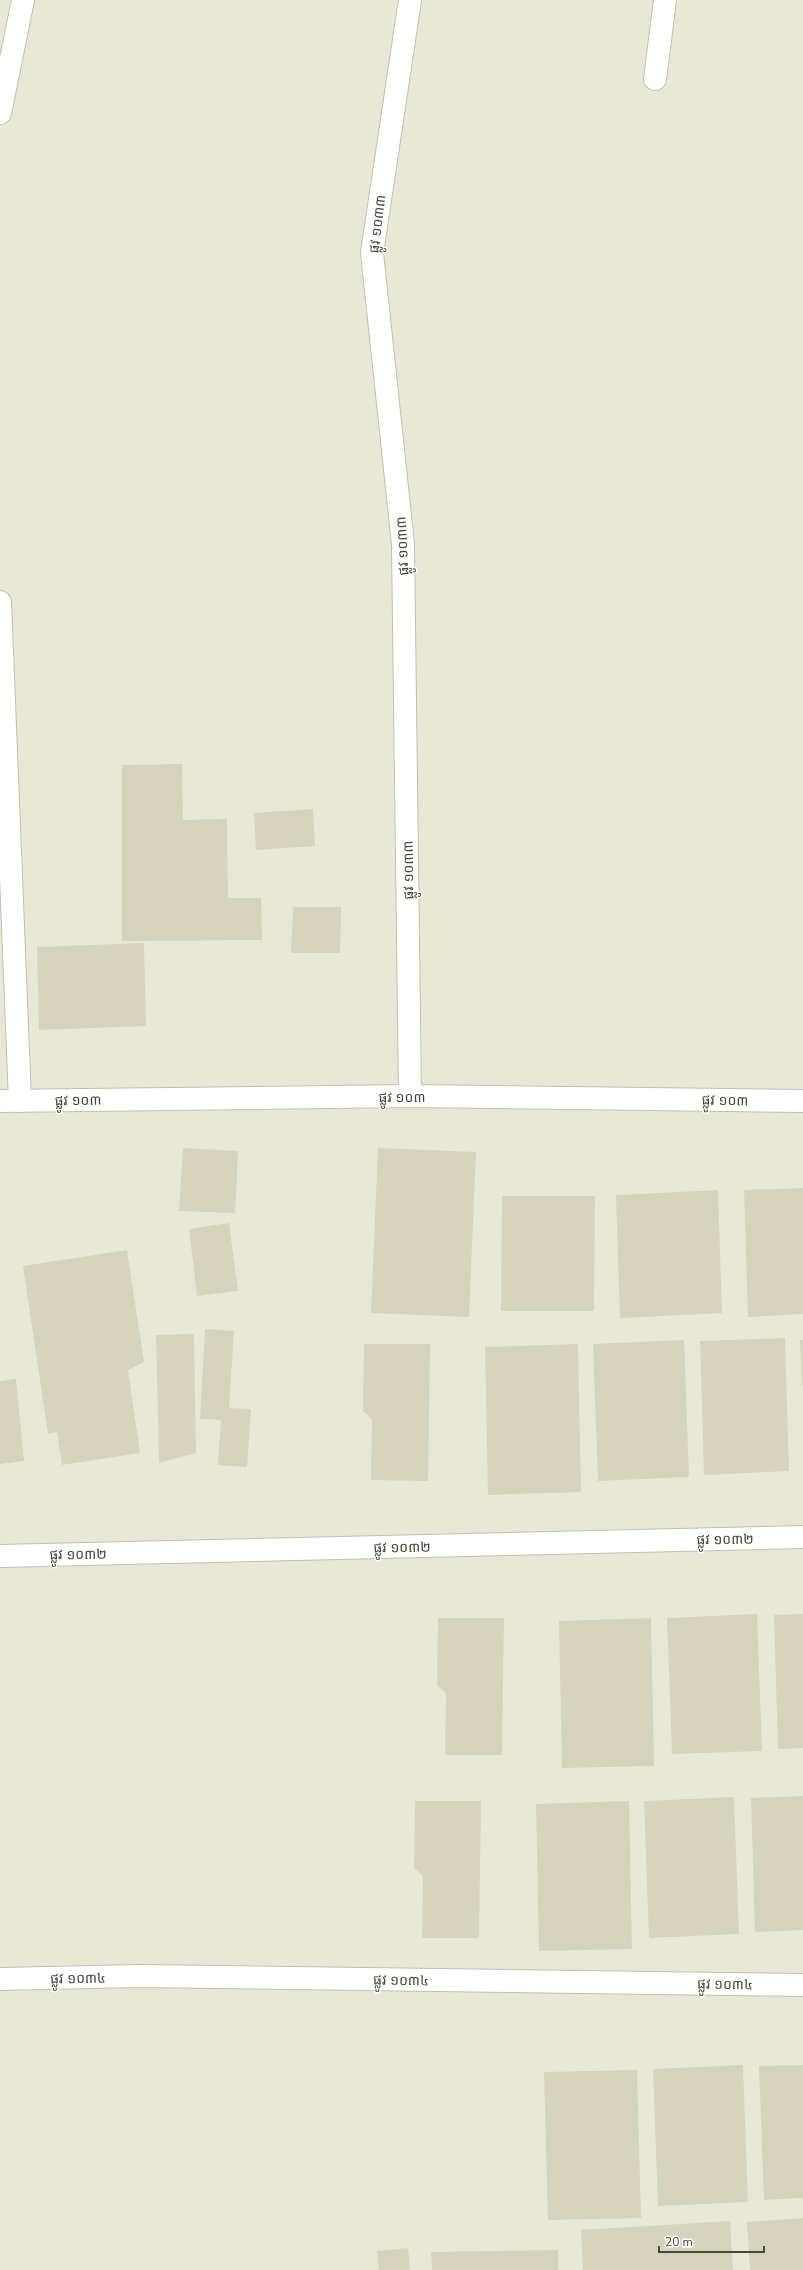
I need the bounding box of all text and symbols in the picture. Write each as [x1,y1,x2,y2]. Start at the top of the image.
street label: ផ្លូវ ១០៣៣ [364,194,393,255]
street label: ផ្លូវ ១០៣៣ [391,516,416,576]
street label: ផ្លូវ ១០៣៣ [398,840,421,900]
street label: ផ្លូវ ១០៣ [379,1088,425,1109]
street label: ផ្លូវ ១០៣ [54,1091,102,1113]
street label: ផ្លូវ ១០៣ [701,1091,749,1113]
street label: ផ្លូវ ១០៣២ [696,1530,754,1552]
street label: ផ្លូវ ១០៣២ [373,1538,431,1560]
street label: ផ្លូវ ១០៣២ [49,1545,107,1567]
street label: ផ្លូវ ១០៣៤ [50,1969,106,1991]
street label: ផ្លូវ ១០៣៤ [373,1971,429,1993]
street label: ផ្លូវ ១០៣៤ [697,1975,753,1997]
scale bar [659,2228,764,2254]
text: 20 m [665,2234,693,2250]

